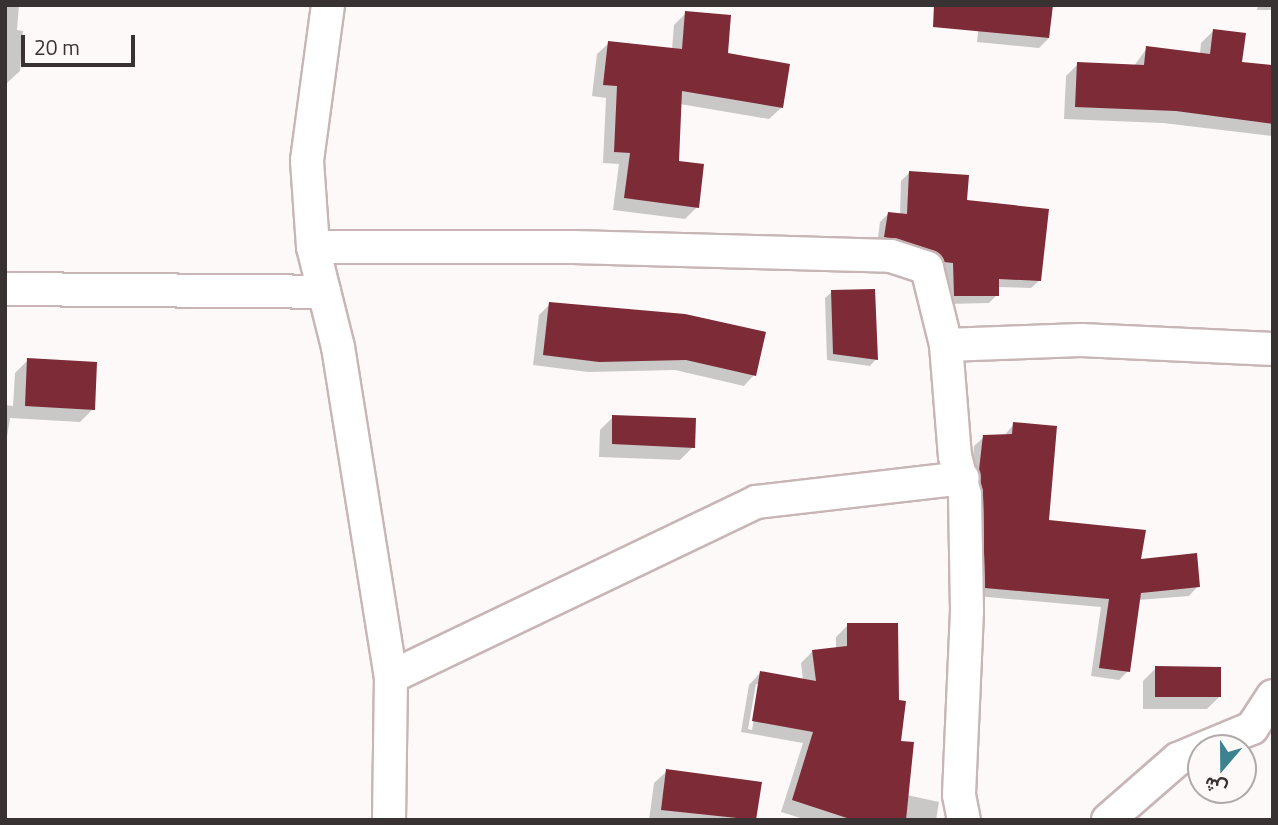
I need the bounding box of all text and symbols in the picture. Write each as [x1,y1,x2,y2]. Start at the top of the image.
scale bar [24,21,138,65]
text: 20 m [34,31,80,63]
north arrow [1187,734,1257,804]
text: ش [1200,770,1231,805]

